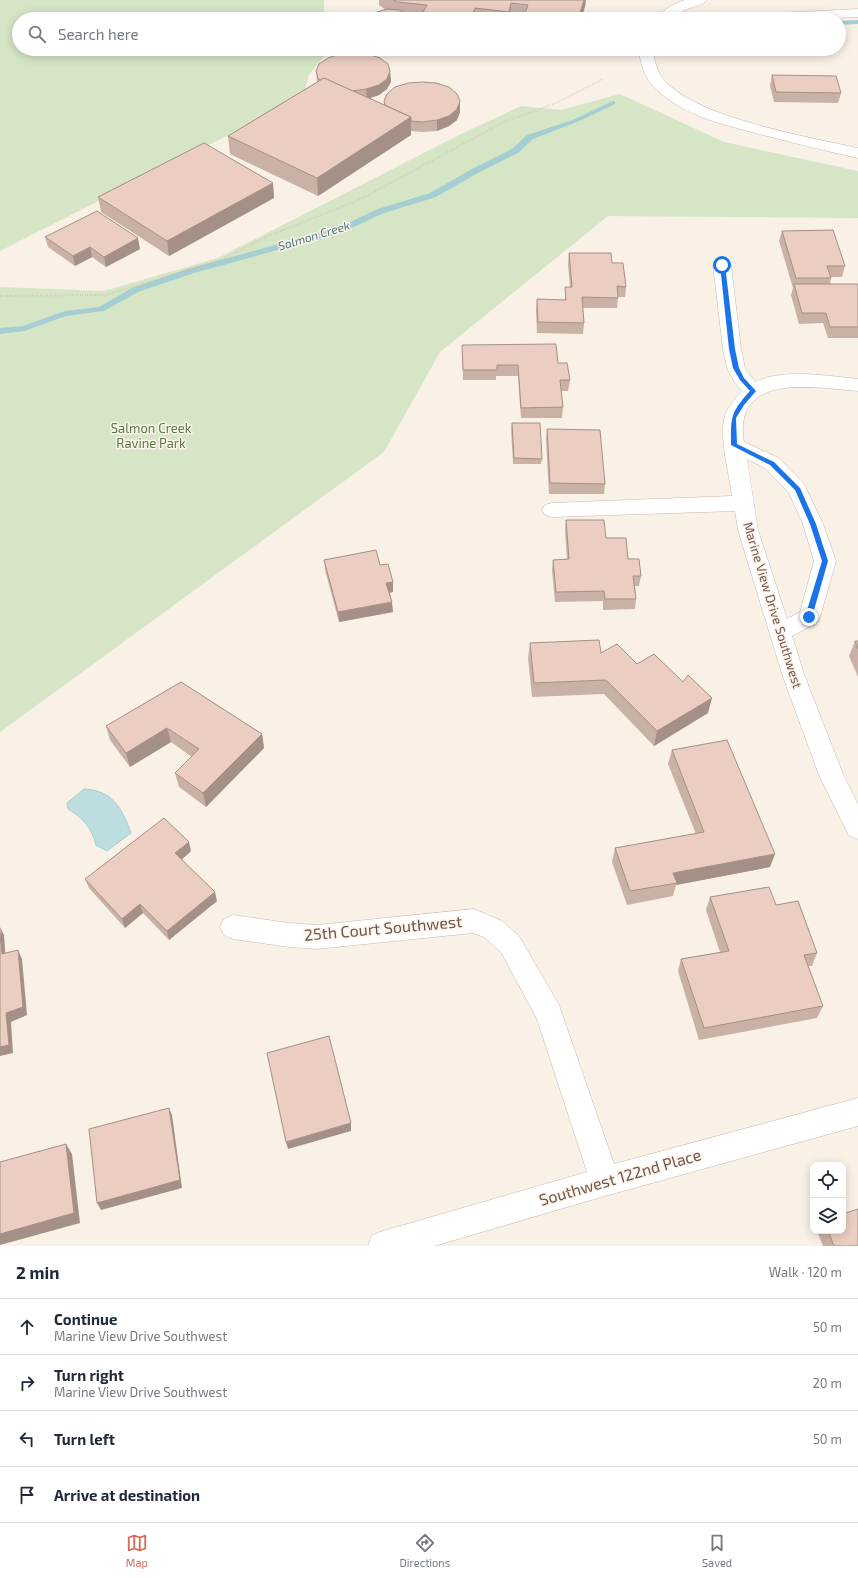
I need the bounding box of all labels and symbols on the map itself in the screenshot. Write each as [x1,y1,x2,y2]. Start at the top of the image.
water label: Salmon Creek [276,217,351,253]
route start [713,256,731,274]
park label: Salmon Creek Ravine Park [111,420,192,451]
street label: Marine View Drive Southwest [740,520,806,690]
route end [800,608,818,626]
street label: 25th Court Southwest [303,911,463,944]
street label: Southwest 122nd Place [537,1144,703,1209]

